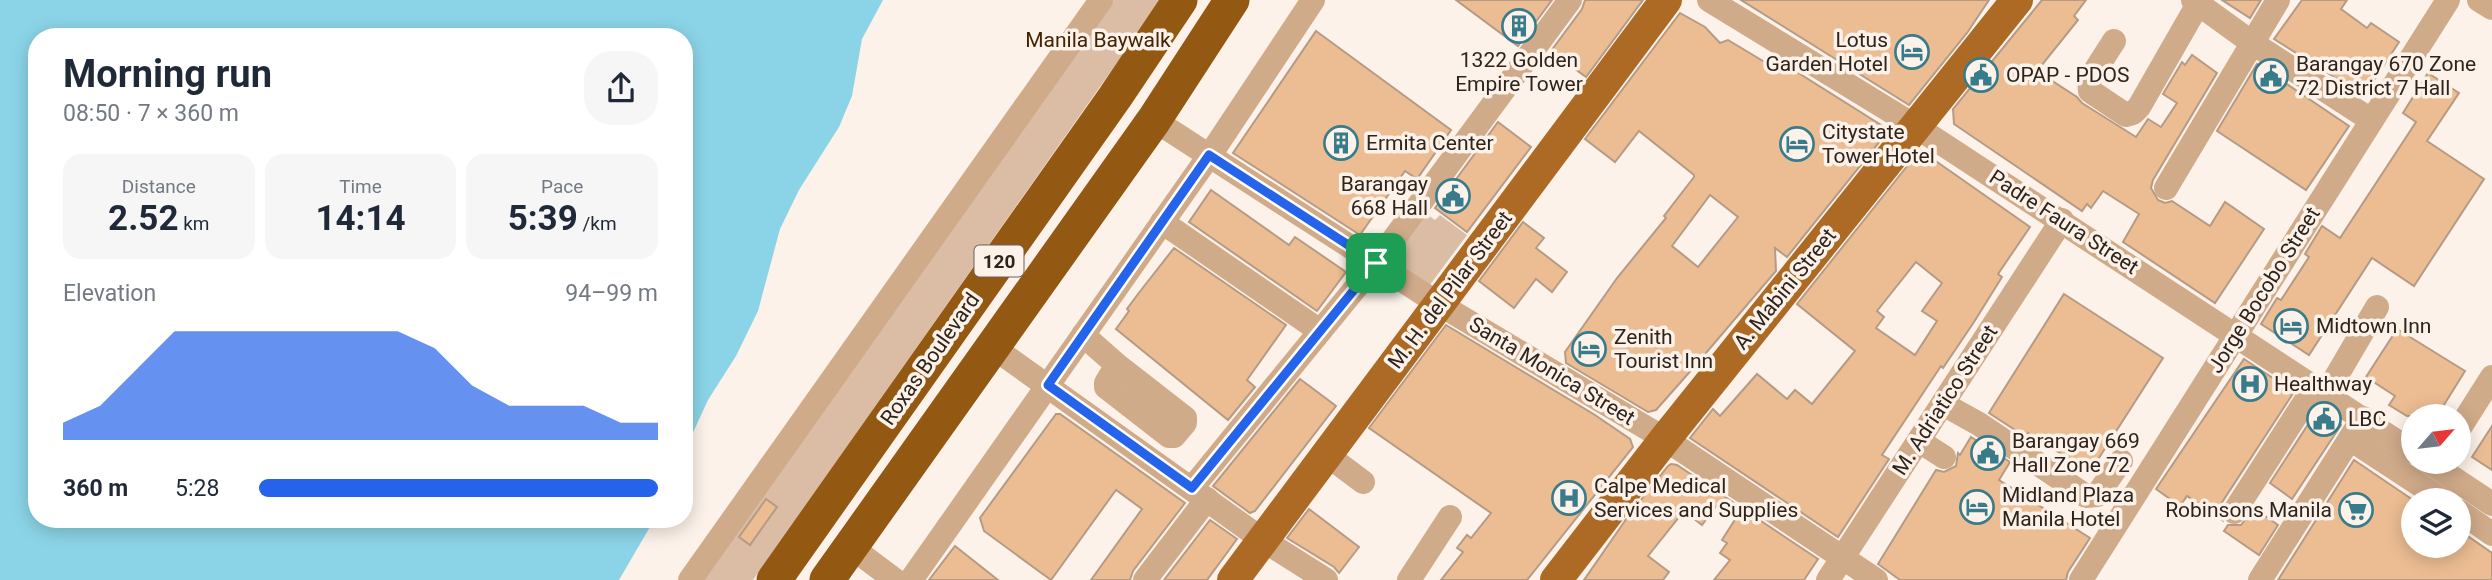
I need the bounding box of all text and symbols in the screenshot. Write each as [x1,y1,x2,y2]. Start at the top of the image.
building icon: 1322 Golden Empire Tower [1500,7,1538,45]
park label: Manila Baywalk [1025,28,1171,52]
place label: Lotus Garden Hotel [1765,28,1888,76]
hotel icon: Lotus Garden Hotel [1893,33,1931,71]
place label: 1322 Golden Empire Tower [1455,48,1583,96]
button: share [584,51,658,125]
text: Morning run [63,52,272,96]
place label: Barangay 670 Zone 72 District 7 Hall [2296,52,2476,100]
public building icon: OPAP - PDOS [1962,56,2000,94]
public building icon: Barangay 670 Zone 72 District 7 Hall [2252,57,2290,95]
place label: OPAP - PDOS [2006,63,2129,87]
text: 08:50 · 7 × 360 m [63,100,239,127]
place label: Citystate Tower Hotel [1822,120,1935,168]
building icon: Ermita Center [1322,124,1360,162]
hotel icon: Citystate Tower Hotel [1778,125,1816,163]
place label: Ermita Center [1366,131,1494,155]
street label: Padre Faura Street [1985,165,2143,279]
place label: Barangay 668 Hall [1341,172,1428,220]
text: Distance [122,175,196,198]
text: Time [339,175,382,198]
text: Pace [541,175,583,198]
public building icon: Barangay 668 Hall [1434,177,1472,215]
text: 2.52 [108,198,179,239]
text: 14:14 [315,198,406,239]
text: 5:39 [508,198,578,239]
street label: Jorge Bocobo Street [2203,203,2325,377]
street label: M. H. del Pilar Street [1383,207,1517,373]
text: km [179,212,210,235]
text: /km [578,212,617,235]
street label: A. Mabini Street [1729,224,1841,354]
pin [1346,233,1406,293]
icon: arrive [1357,244,1395,282]
road number: 120 [974,246,1024,276]
text: Elevation [63,280,156,307]
text: 94–99 m [565,280,658,307]
street label: Roxas Boulevard [876,288,984,430]
hotel icon: Midtown Inn [2272,307,2310,345]
street label: Santa Monica Street [1465,312,1639,430]
place label: Midtown Inn [2316,314,2431,338]
street label: M. Adriatico Street [1888,320,2002,479]
place label: Zenith Tourist Inn [1614,325,1713,373]
hotel icon: Zenith Tourist Inn [1570,330,1608,368]
hospital icon: Healthway [2231,365,2269,403]
place label: Healthway [2274,372,2372,396]
public building icon: LBC [2305,400,2343,438]
north arrow [2401,404,2471,474]
map controls [2401,404,2471,558]
place label: LBC [2348,407,2386,431]
place label: Barangay 669 Hall Zone 72 [2012,429,2140,477]
public building icon: Barangay 669 Hall Zone 72 [1969,434,2007,472]
place label: Calpe Medical Services and Supplies [1594,474,1798,522]
text: 360 m [63,475,128,502]
text: 5:28 [175,475,219,502]
hospital icon: Calpe Medical Services and Supplies [1550,479,1588,517]
place label: Midland Plaza Manila Hotel [2002,483,2134,531]
hotel icon: Midland Plaza Manila Hotel [1958,488,1996,526]
button: layers [2401,488,2471,558]
supermarket icon: Robinsons Manila [2337,491,2375,529]
place label: Robinsons Manila [2165,498,2332,522]

